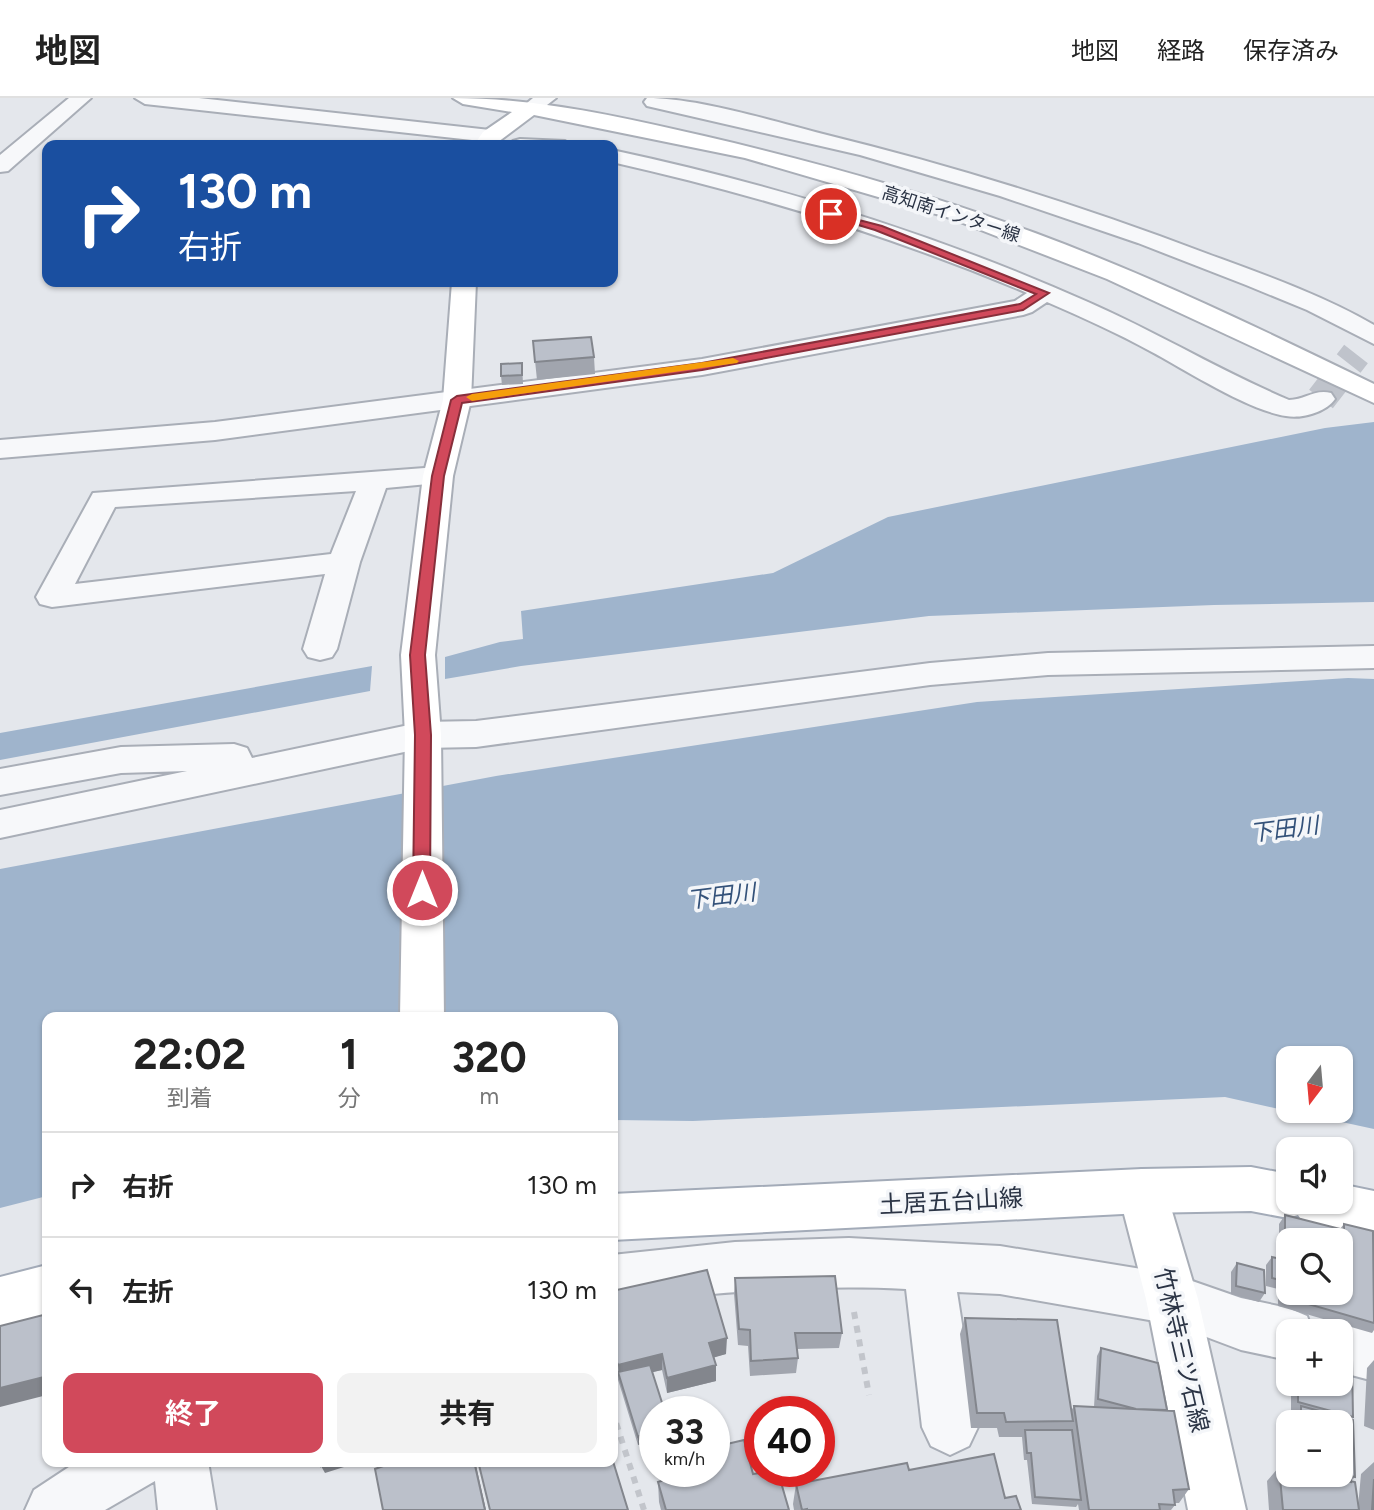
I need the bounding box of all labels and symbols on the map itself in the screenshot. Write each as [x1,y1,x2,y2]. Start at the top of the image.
street label: 高知南インター線 [879,181,1023,247]
pin [801,184,861,244]
water label: 下田川 [1248,811,1323,847]
position arrow [385,853,459,927]
water label: 下田川 [685,878,760,914]
north arrow [1276,1046,1353,1124]
street label: 土居五台山線 [878,1183,1024,1219]
street label: 竹林寺三ツ石線 [1149,1265,1215,1435]
speed limit sign: 40 [744,1396,835,1487]

